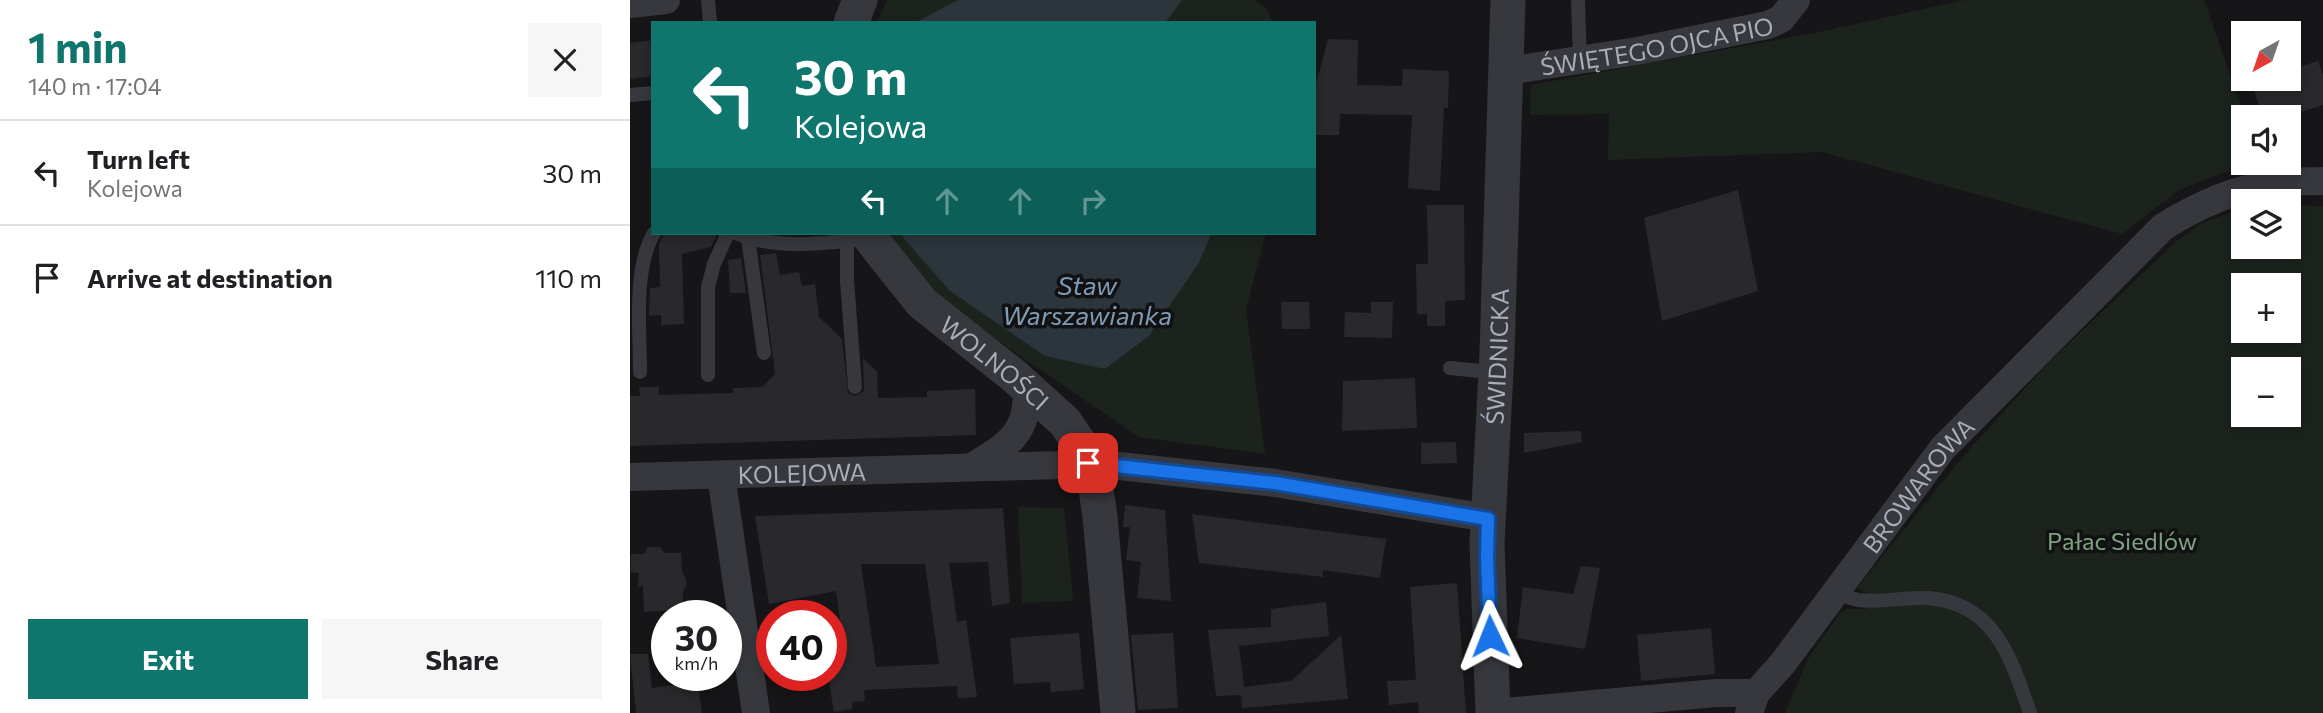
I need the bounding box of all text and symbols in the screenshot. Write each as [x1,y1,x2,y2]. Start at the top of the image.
street label: ŚWIĘTEGO OJCA PIO [1538,10,1776,80]
text: 1 min [28,20,128,72]
north arrow [2231,21,2301,91]
map controls [2231,21,2301,427]
button: close [528,23,602,97]
text: 30 m [794,45,907,105]
icon: left [679,49,770,140]
text: 140 m · 17:04 [28,72,162,100]
text: Kolejowa [794,105,927,145]
button: sound [2231,105,2301,175]
text: Turn left [87,143,190,174]
icon: left [28,154,66,192]
text: 30 m [543,157,602,188]
text: Kolejowa [87,174,183,202]
icon: left [855,182,893,220]
icon: ahead [928,182,966,220]
icon: ahead [1001,182,1039,220]
icon: right [1074,182,1112,220]
button: layers [2231,189,2301,259]
icon: arrive [28,259,66,297]
text: Arrive at destination [87,262,333,293]
text: 110 m [535,262,602,293]
water label: Staw Warszawianka [1002,269,1172,330]
button: + [2231,273,2301,343]
street label: ŚWIDNICKA [1479,288,1514,425]
street label: WOLNOŚCI [935,309,1056,415]
button: − [2231,357,2301,427]
street label: BROWAROWA [1856,411,1980,558]
pin [1058,433,1118,493]
icon: arrive [1069,444,1107,482]
street label: KOLEJOWA [737,456,866,489]
park label: Pałac Siedlów [2047,526,2197,555]
position arrow [1453,599,1527,673]
speed limit sign: 40 [756,600,847,691]
text: 30 [675,615,718,658]
button: Exit [28,619,308,699]
button: Share [322,619,602,699]
text: km/h [675,652,718,674]

